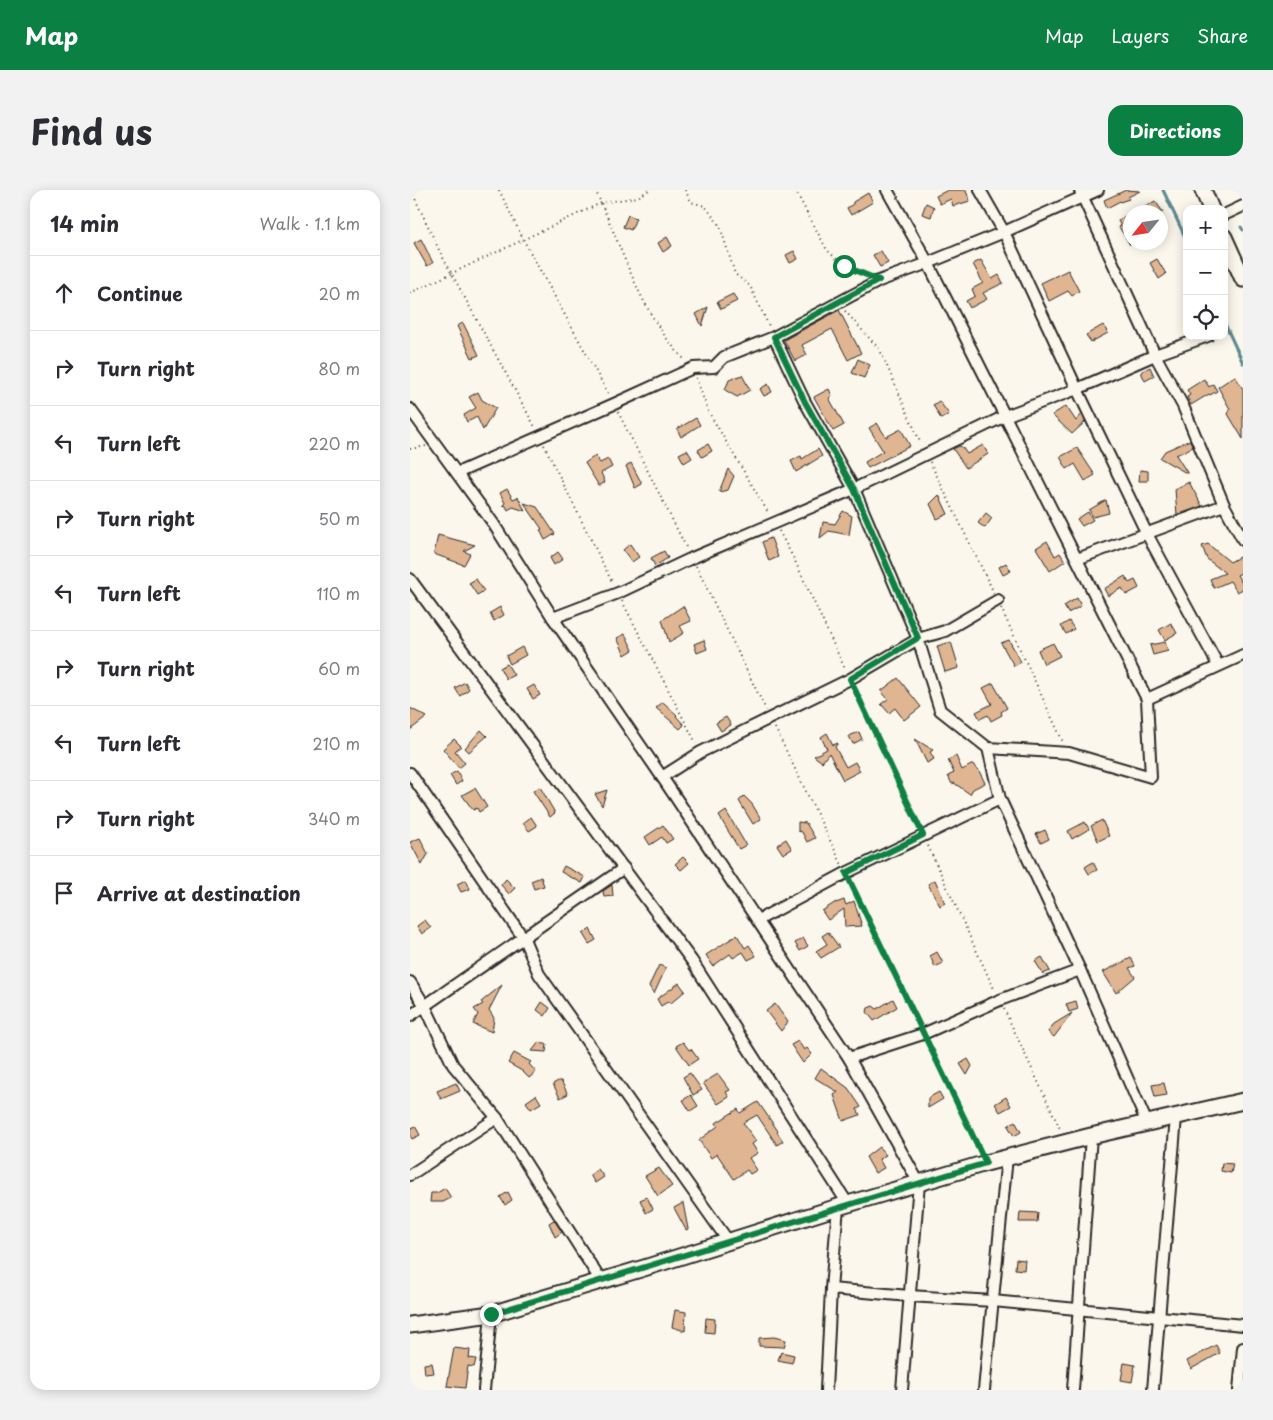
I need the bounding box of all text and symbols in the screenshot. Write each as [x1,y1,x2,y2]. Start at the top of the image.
text: Map [25,17,78,53]
text: Map [1045,22,1084,49]
text: Layers [1112,22,1169,49]
text: Share [1197,22,1248,49]
text: Find us [30,104,152,157]
button: Directions [1108,105,1243,156]
north arrow [1123,205,1168,250]
map controls [1183,205,1228,340]
button: + [1183,205,1228,250]
text: 14 min [50,207,119,239]
text: Walk · 1.1 km [260,211,360,235]
button: − [1183,250,1228,295]
route start [833,255,856,278]
icon: ahead [50,279,78,307]
text: Continue [97,279,183,307]
text: 20 m [319,281,360,305]
button: locate [1183,295,1228,340]
icon: right [50,354,78,382]
text: Turn right [97,354,195,382]
text: 80 m [318,356,360,380]
icon: left [50,429,78,457]
text: Turn left [97,429,181,457]
text: 220 m [309,431,360,455]
icon: right [50,504,78,532]
text: Turn right [97,504,195,532]
text: 50 m [319,506,360,530]
icon: left [50,579,78,607]
text: Turn left [97,579,181,607]
text: 110 m [317,581,360,605]
icon: right [50,654,78,682]
text: Turn right [97,654,195,682]
text: 60 m [318,656,360,680]
icon: left [50,729,78,757]
text: Turn left [97,729,181,757]
text: 210 m [312,731,360,755]
icon: right [50,804,78,832]
text: Turn right [97,804,195,832]
text: 340 m [308,806,360,830]
icon: arrive [50,879,78,907]
text: Arrive at destination [97,879,301,907]
route end [480,1303,503,1326]

